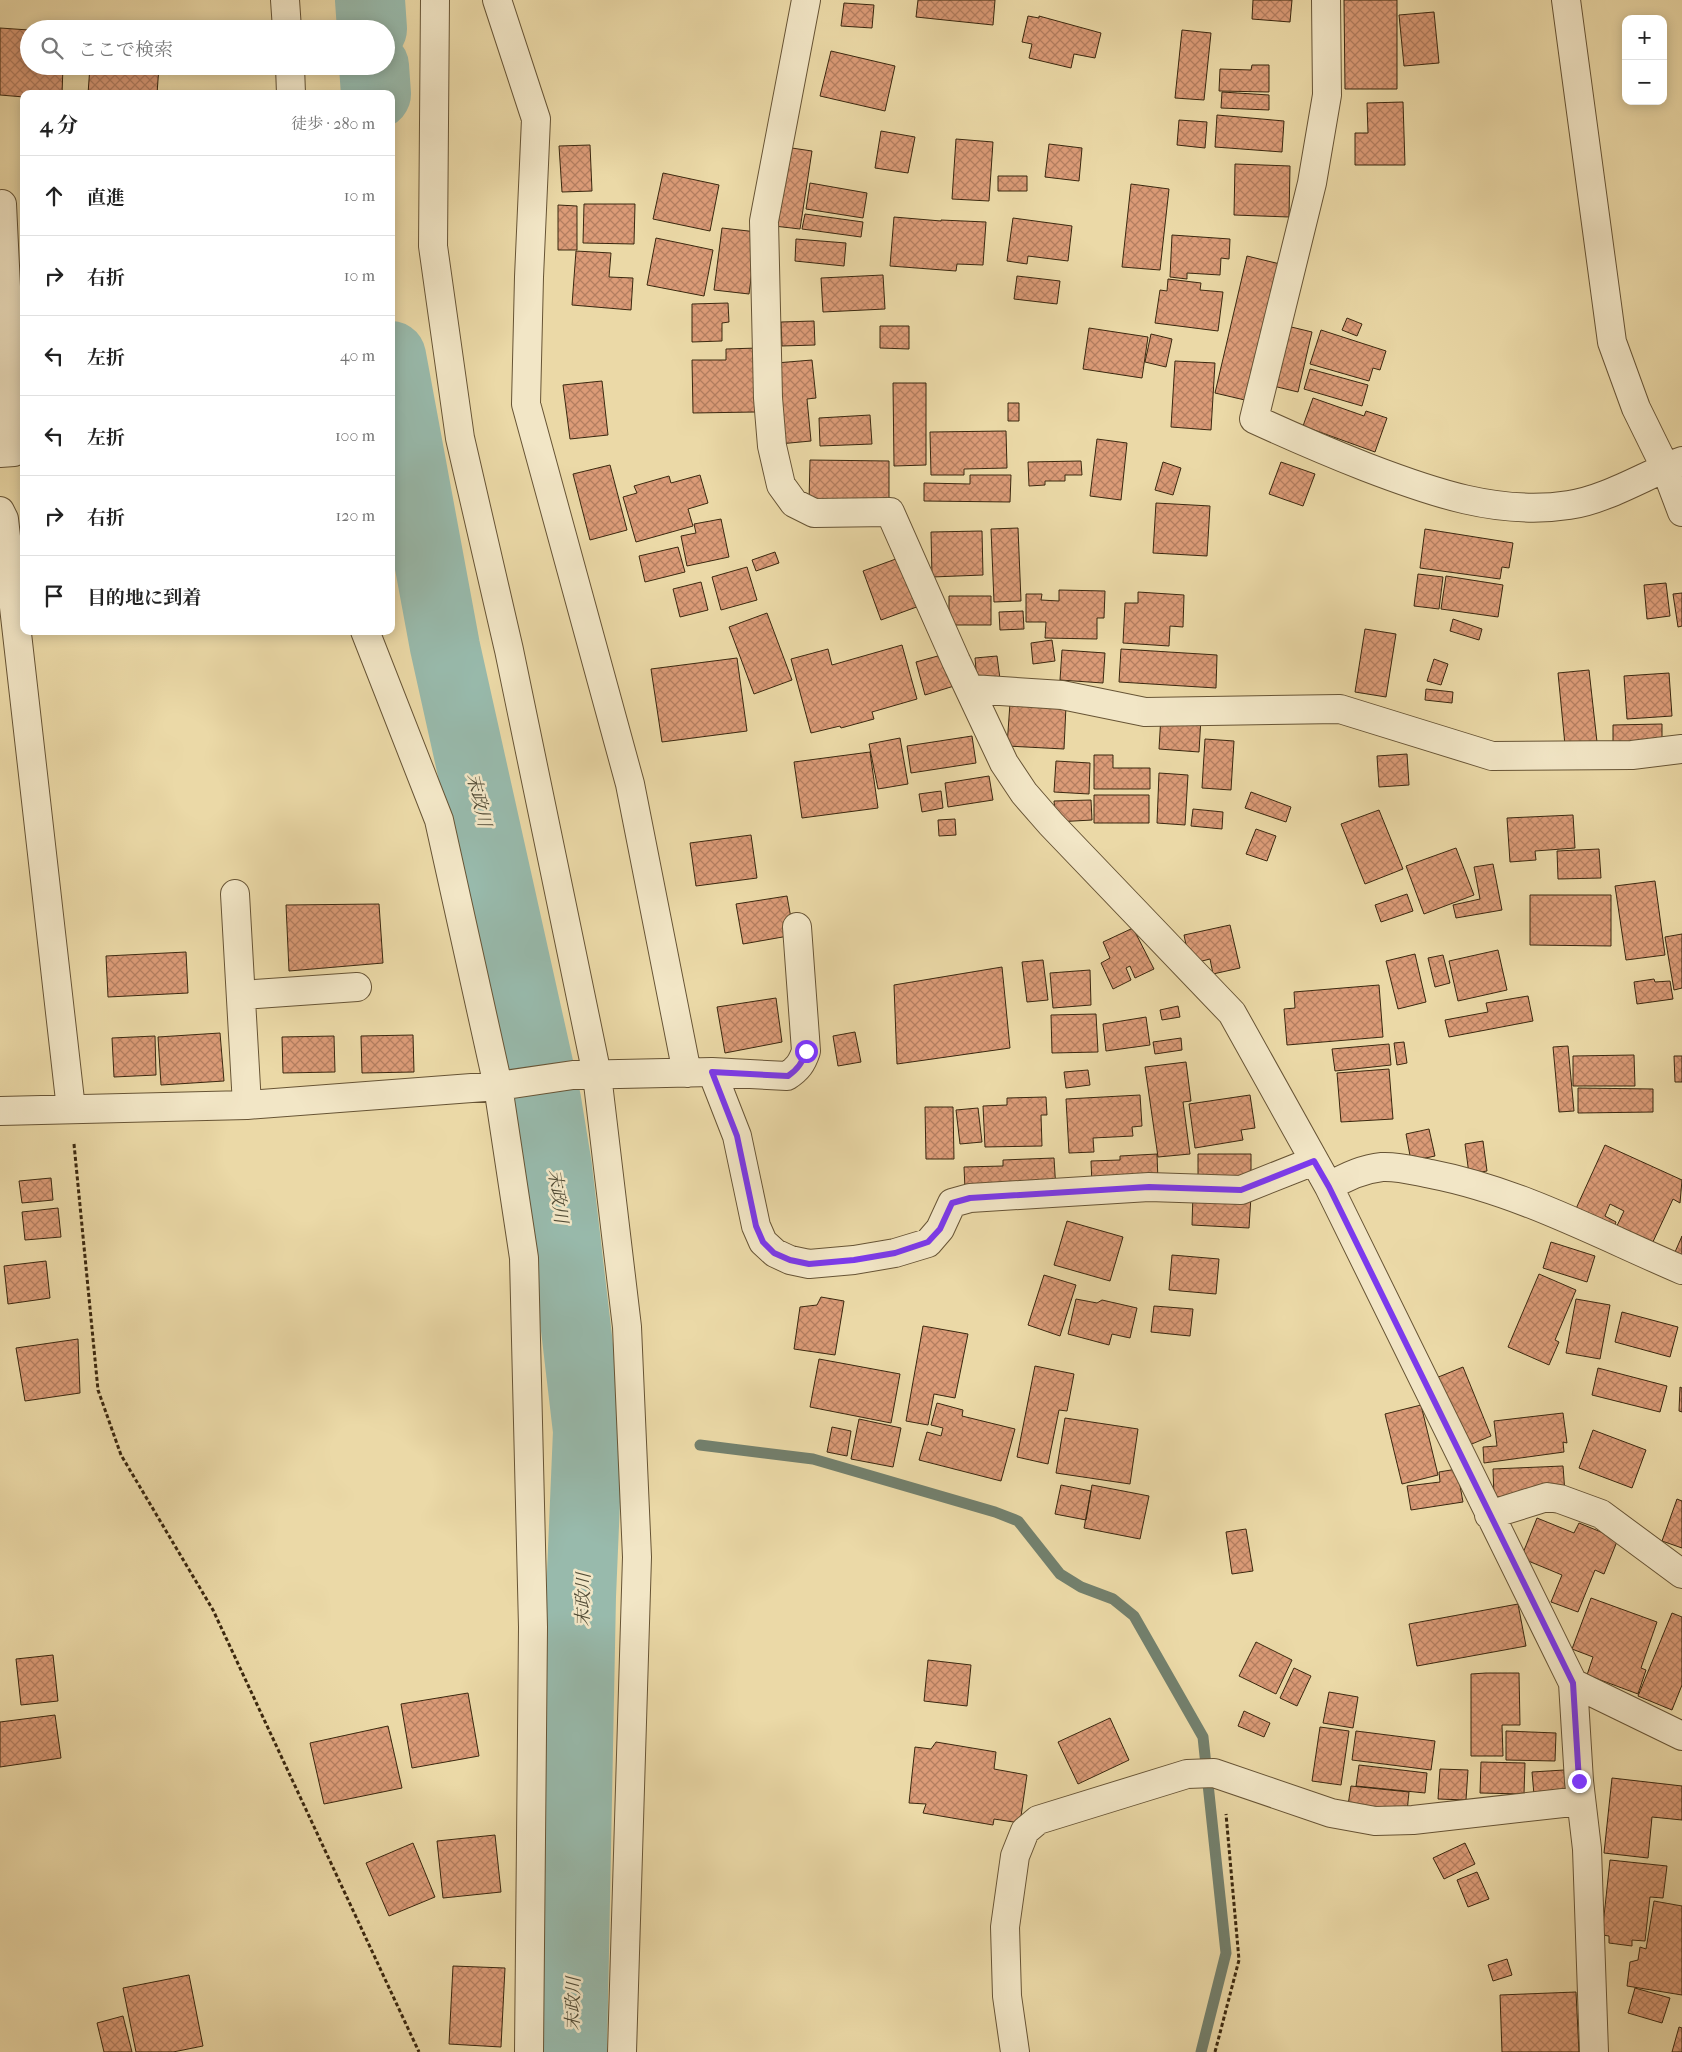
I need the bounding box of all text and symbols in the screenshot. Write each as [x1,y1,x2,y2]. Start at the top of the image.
map controls [1622,15,1667,105]
button: + [1622,15,1667,60]
search box [20,20,395,75]
icon: search [38,34,66,62]
text: ここで検索 [78,39,173,61]
button: − [1622,60,1667,105]
text: 4 分 [40,113,78,137]
text: 徒歩 · 280 m [291,114,375,133]
icon: ahead [40,182,68,210]
text: 10 m [344,186,375,205]
text: 直進 [87,187,125,209]
icon: right [40,262,68,290]
text: 10 m [344,266,375,285]
text: 右折 [87,267,125,289]
icon: left [40,342,68,370]
text: 40 m [340,346,375,365]
text: 左折 [87,347,125,369]
icon: left [40,422,68,450]
text: 100 m [335,426,375,445]
text: 左折 [87,427,125,449]
icon: right [40,502,68,530]
text: 120 m [336,506,375,525]
text: 右折 [87,507,125,529]
icon: arrive [40,582,68,610]
text: 目的地に到着 [87,587,201,609]
water label: 末政川 [462,771,495,831]
route start [795,1040,818,1063]
water label: 末政川 [544,1168,571,1226]
water label: 末政川 [573,1571,595,1627]
route end [1568,1770,1591,1793]
water label: 末政川 [563,1975,585,2031]

